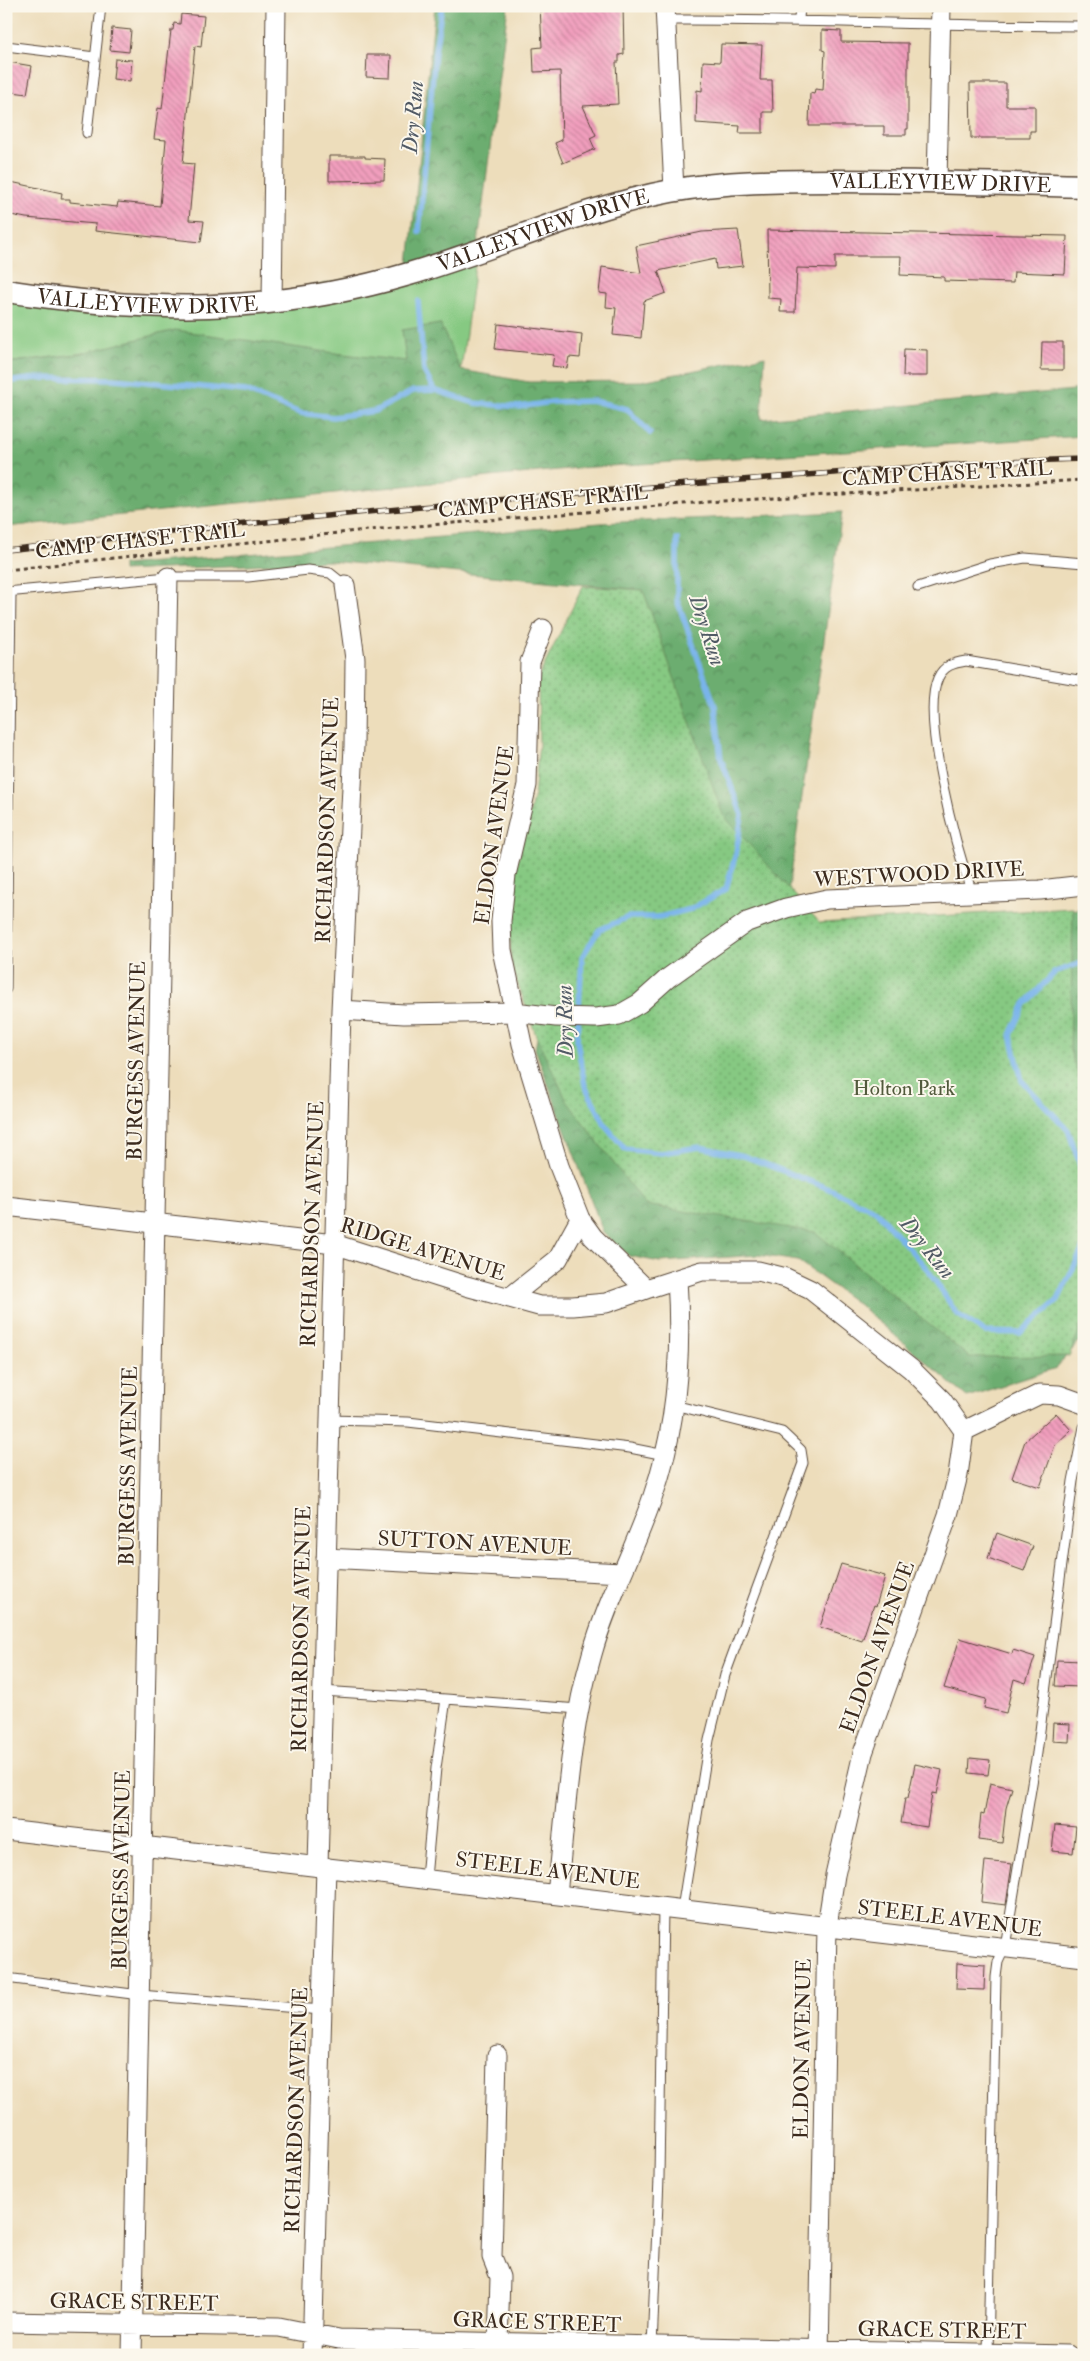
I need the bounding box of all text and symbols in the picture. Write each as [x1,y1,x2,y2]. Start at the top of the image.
water label: Dry Run [396,80,430,156]
street label: VALLEYVIEW DRIVE [829,168,1052,199]
street label: VALLEYVIEW DRIVE [434,183,652,278]
street label: VALLEYVIEW DRIVE [35,283,259,321]
street label: CAMP CHASE TRAIL [841,455,1053,492]
street label: CAMP CHASE TRAIL [437,479,649,524]
street label: CAMP CHASE TRAIL [34,516,246,565]
water label: Dry Run [682,590,732,669]
street label: RICHARDSON AVENUE [310,696,345,944]
street label: ELDON AVENUE [469,744,520,927]
street label: WESTWOOD DRIVE [812,856,1025,894]
street label: BURGESS AVENUE [121,961,152,1161]
water label: Dry Run [550,984,580,1059]
park label: Holton Park [853,1075,955,1102]
street label: RICHARDSON AVENUE [295,1100,330,1348]
water label: Dry Run [893,1210,961,1285]
street label: RIDGE AVENUE [337,1212,509,1287]
street label: BURGESS AVENUE [113,1366,144,1566]
street label: RICHARDSON AVENUE [286,1505,317,1753]
street label: SUTTON AVENUE [377,1525,573,1562]
street label: ELDON AVENUE [834,1558,921,1737]
street label: BURGESS AVENUE [106,1770,137,1970]
street label: STEELE AVENUE [454,1846,642,1895]
street label: STEELE AVENUE [856,1894,1044,1943]
street label: ELDON AVENUE [787,1958,818,2140]
street label: RICHARDSON AVENUE [279,1986,314,2234]
street label: GRACE STREET [49,2288,219,2317]
street label: GRACE STREET [452,2306,622,2339]
street label: GRACE STREET [857,2316,1027,2345]

